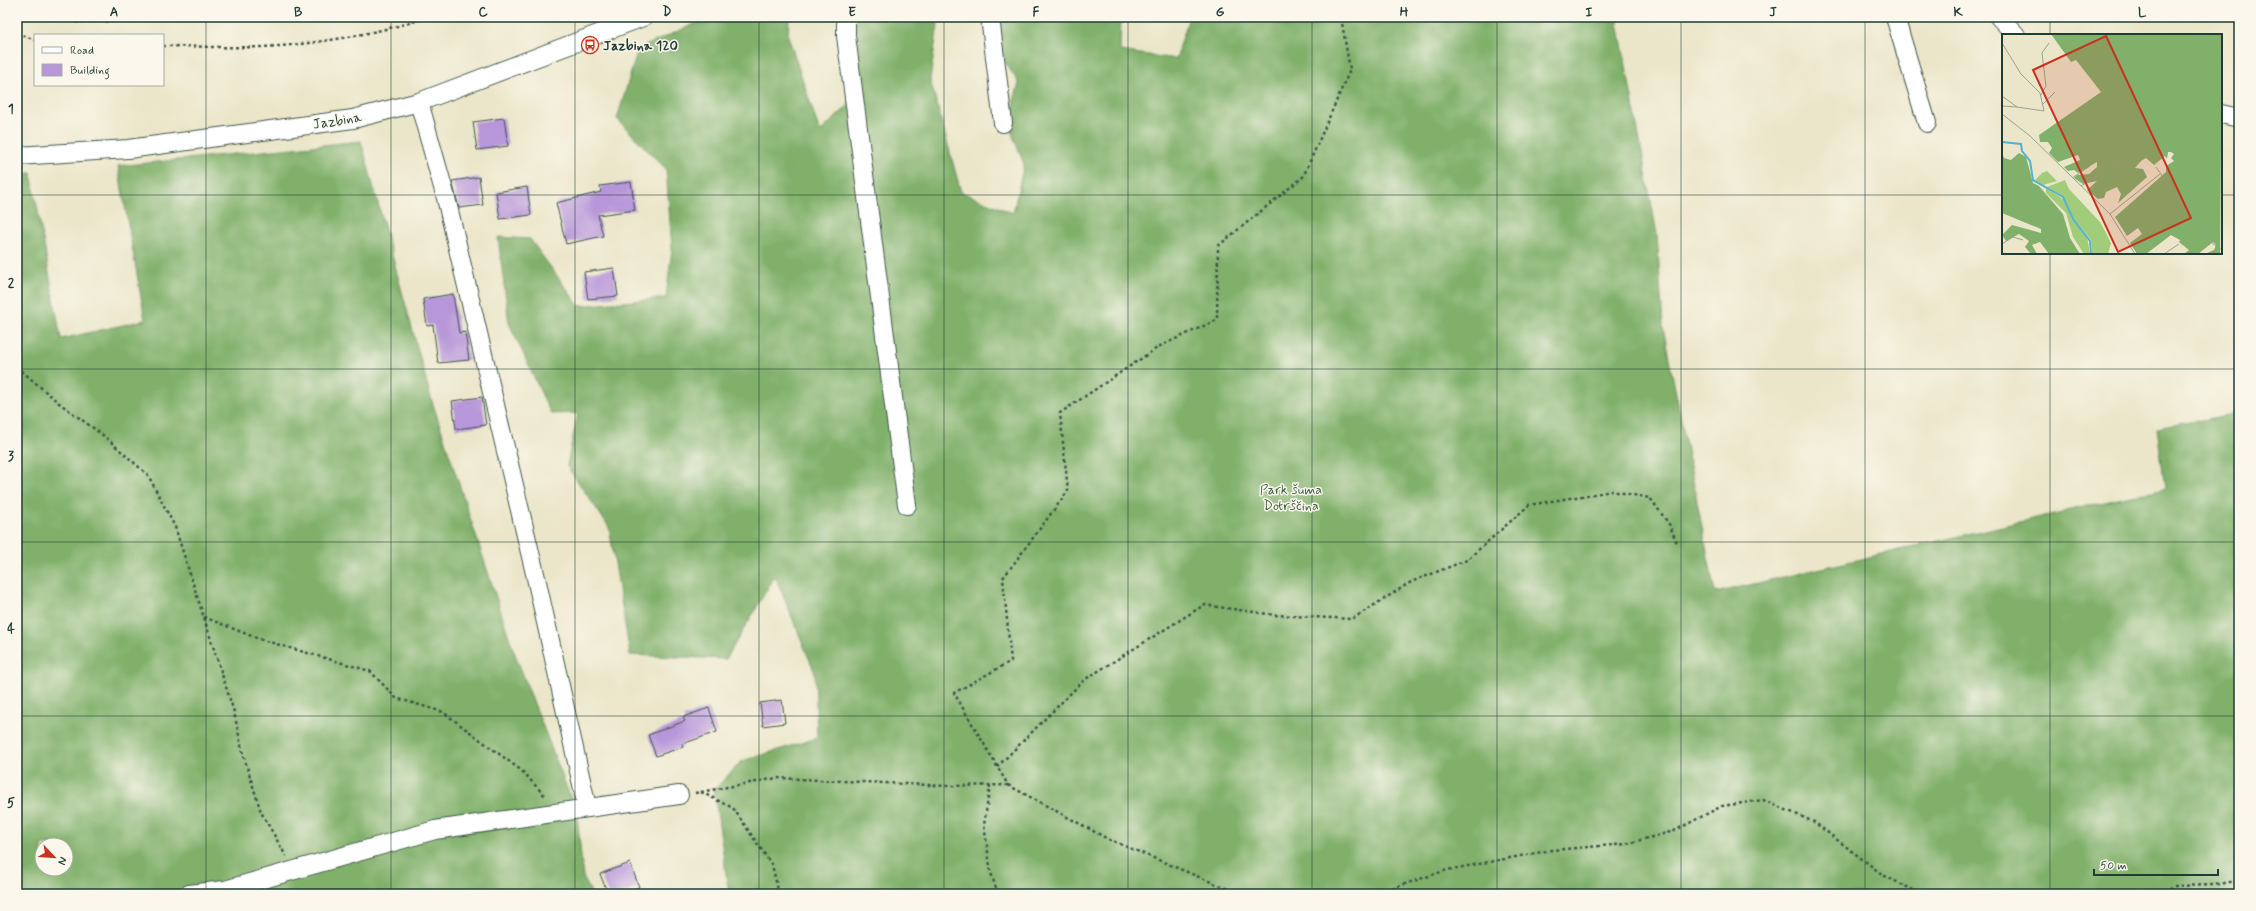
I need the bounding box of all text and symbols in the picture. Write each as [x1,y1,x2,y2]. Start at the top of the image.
text: A [110,4,118,21]
text: B [294,4,303,21]
text: C [478,4,488,21]
text: D [663,4,672,21]
text: E [848,4,856,21]
text: F [1033,4,1040,21]
text: G [1216,4,1225,21]
text: H [1400,4,1409,21]
text: I [1586,4,1593,21]
text: J [1769,4,1777,21]
text: K [1953,4,1963,21]
text: L [2138,4,2147,21]
legend [34,34,164,86]
inset map [2002,34,2222,254]
bus stop icon: Jazbina 120 [580,35,600,55]
place label: Jazbina 120 [603,37,678,55]
text: Road [70,43,94,59]
text: Building [70,63,110,80]
text: 1 [8,101,14,118]
street label: Jazbina [311,108,363,134]
text: 2 [8,275,15,292]
text: 3 [8,448,14,465]
park label: Park šuma Dotrščina [1260,481,1322,515]
text: 4 [7,621,15,638]
text: 5 [7,795,15,812]
north arrow [34,837,74,877]
scale bar [2094,851,2218,877]
text: N [54,855,70,867]
text: 50 m [2100,858,2127,874]

